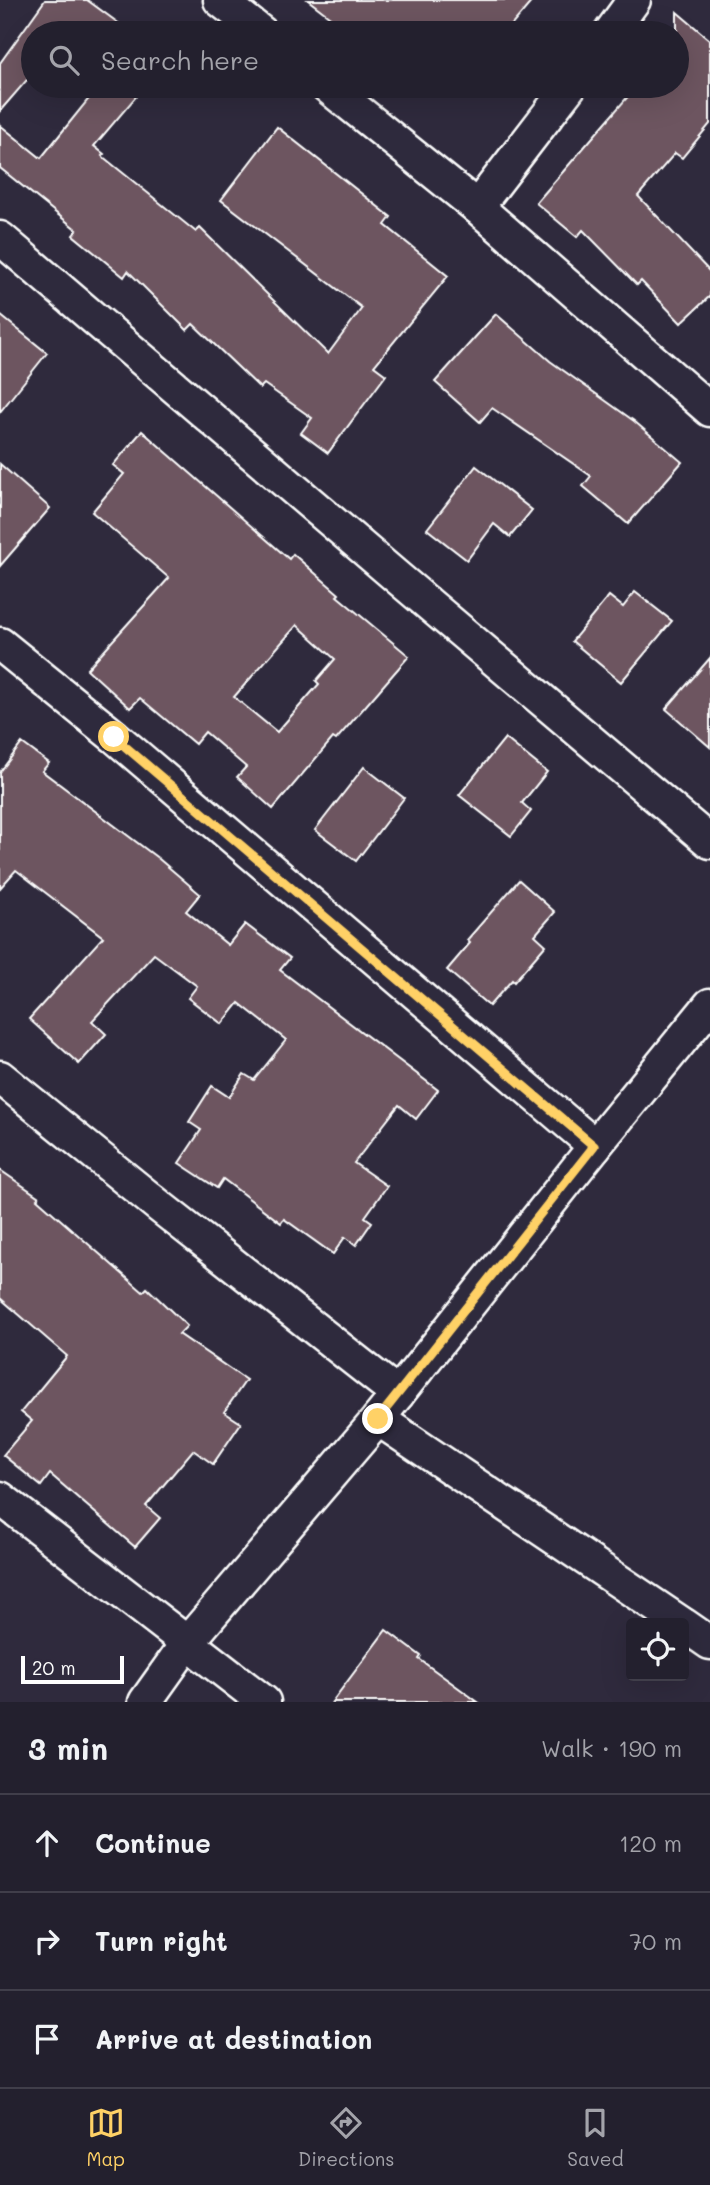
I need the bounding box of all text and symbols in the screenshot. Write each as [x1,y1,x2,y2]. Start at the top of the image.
search box [21,21,689,98]
icon: search [45,41,83,79]
text: Search here [101,43,259,77]
route start [98,721,129,752]
route end [362,1403,393,1434]
map controls [626,1618,689,1681]
button: locate [626,1618,689,1681]
scale bar [21,1653,124,1685]
text: 20 m [32,1655,76,1680]
text: 3 min [28,1728,108,1768]
text: Walk · 190 m [541,1733,682,1763]
icon: ahead [28,1824,66,1862]
text: Continue [95,1826,211,1860]
text: 120 m [619,1828,682,1858]
icon: right [28,1922,66,1960]
text: Turn right [95,1924,228,1958]
text: 70 m [629,1926,682,1956]
icon: arrive [28,2020,66,2058]
text: Arrive at destination [95,2022,372,2056]
tab: Map [86,2104,125,2171]
tab: Directions [298,2104,394,2171]
tab: Saved [567,2104,624,2171]

